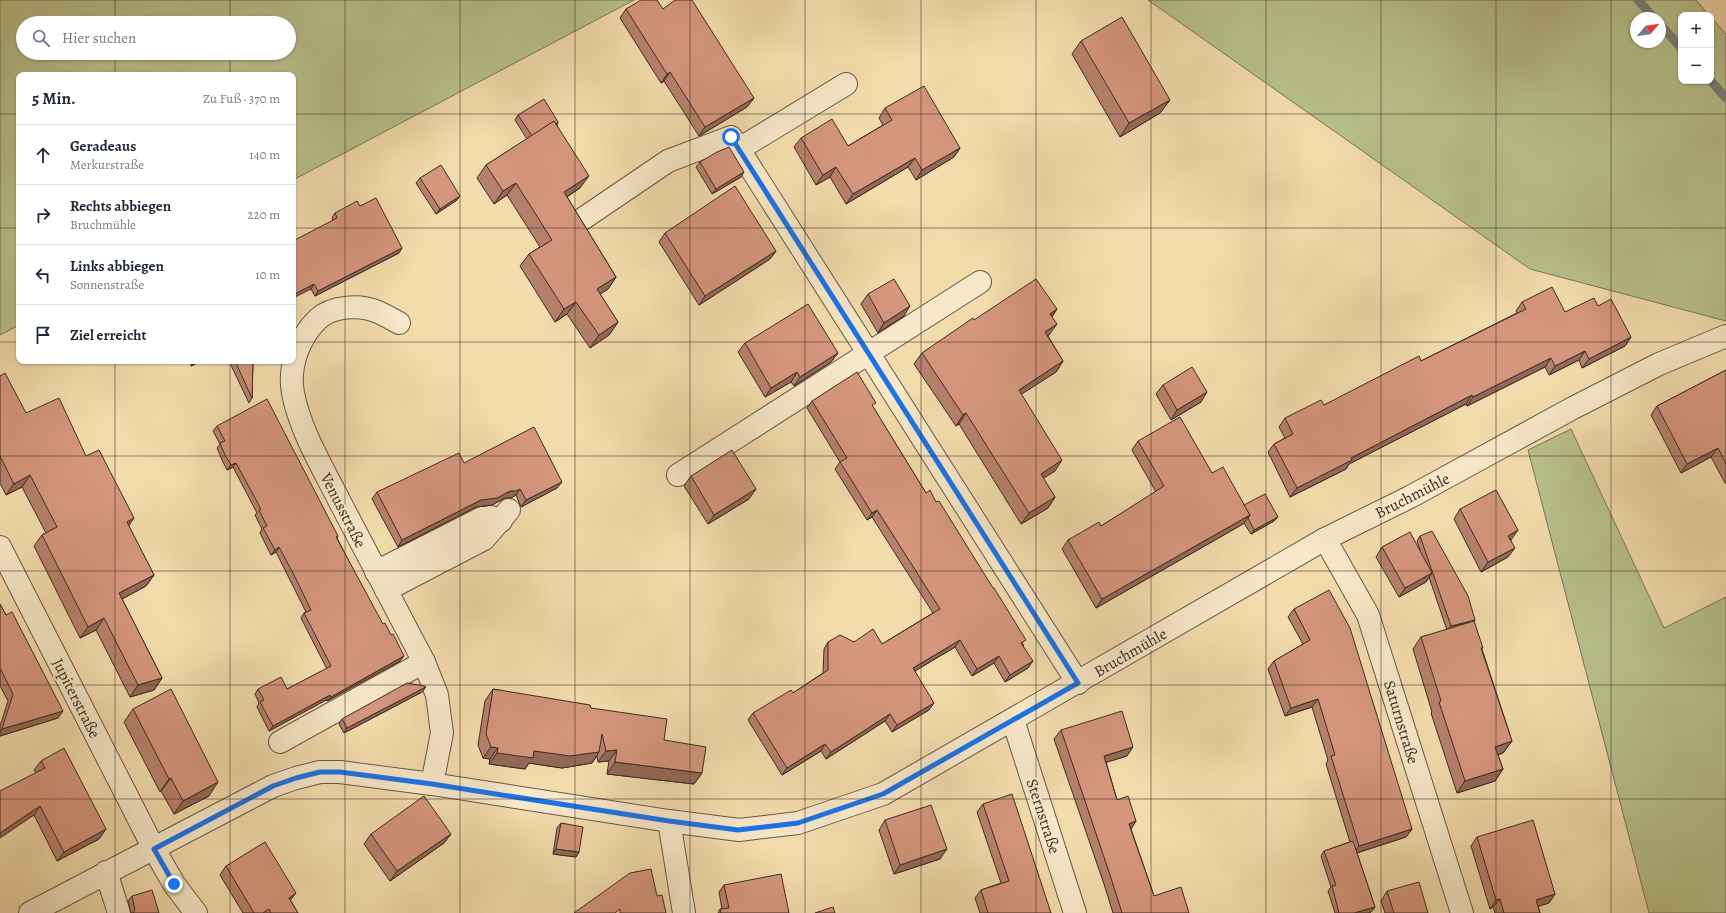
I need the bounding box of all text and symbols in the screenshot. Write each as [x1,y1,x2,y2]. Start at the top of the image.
north arrow [1630,12,1666,48]
map controls [1678,12,1714,84]
button: + [1678,12,1714,48]
search box [16,16,296,60]
icon: search [30,27,52,49]
text: Hier suchen [62,28,136,48]
button: − [1678,48,1714,84]
text: 5 Min. [32,87,76,110]
text: Zu Fuß · 370 m [203,90,280,107]
route start [722,128,740,146]
text: Geradeaus [70,136,136,156]
icon: ahead [32,144,54,166]
text: 140 m [249,146,280,163]
text: Merkurstraße [70,156,144,173]
text: Rechts abbiegen [70,196,171,216]
icon: right [32,204,54,226]
text: 220 m [247,206,280,223]
text: Bruchmühle [70,216,136,233]
text: Links abbiegen [70,256,164,276]
icon: left [32,264,54,286]
text: 10 m [255,266,280,283]
text: Sonnenstraße [70,276,144,293]
icon: arrive [32,324,54,346]
text: Ziel erreicht [70,325,146,345]
street label: Venusstraße [314,468,371,552]
street label: Bruchmühle [1371,468,1454,524]
street label: Bruchmühle [1090,623,1171,683]
street label: Jupiterstraße [47,655,106,742]
street label: Saturnstraße [1378,678,1424,767]
street label: Sternstraße [1021,776,1065,857]
route end [165,875,183,893]

